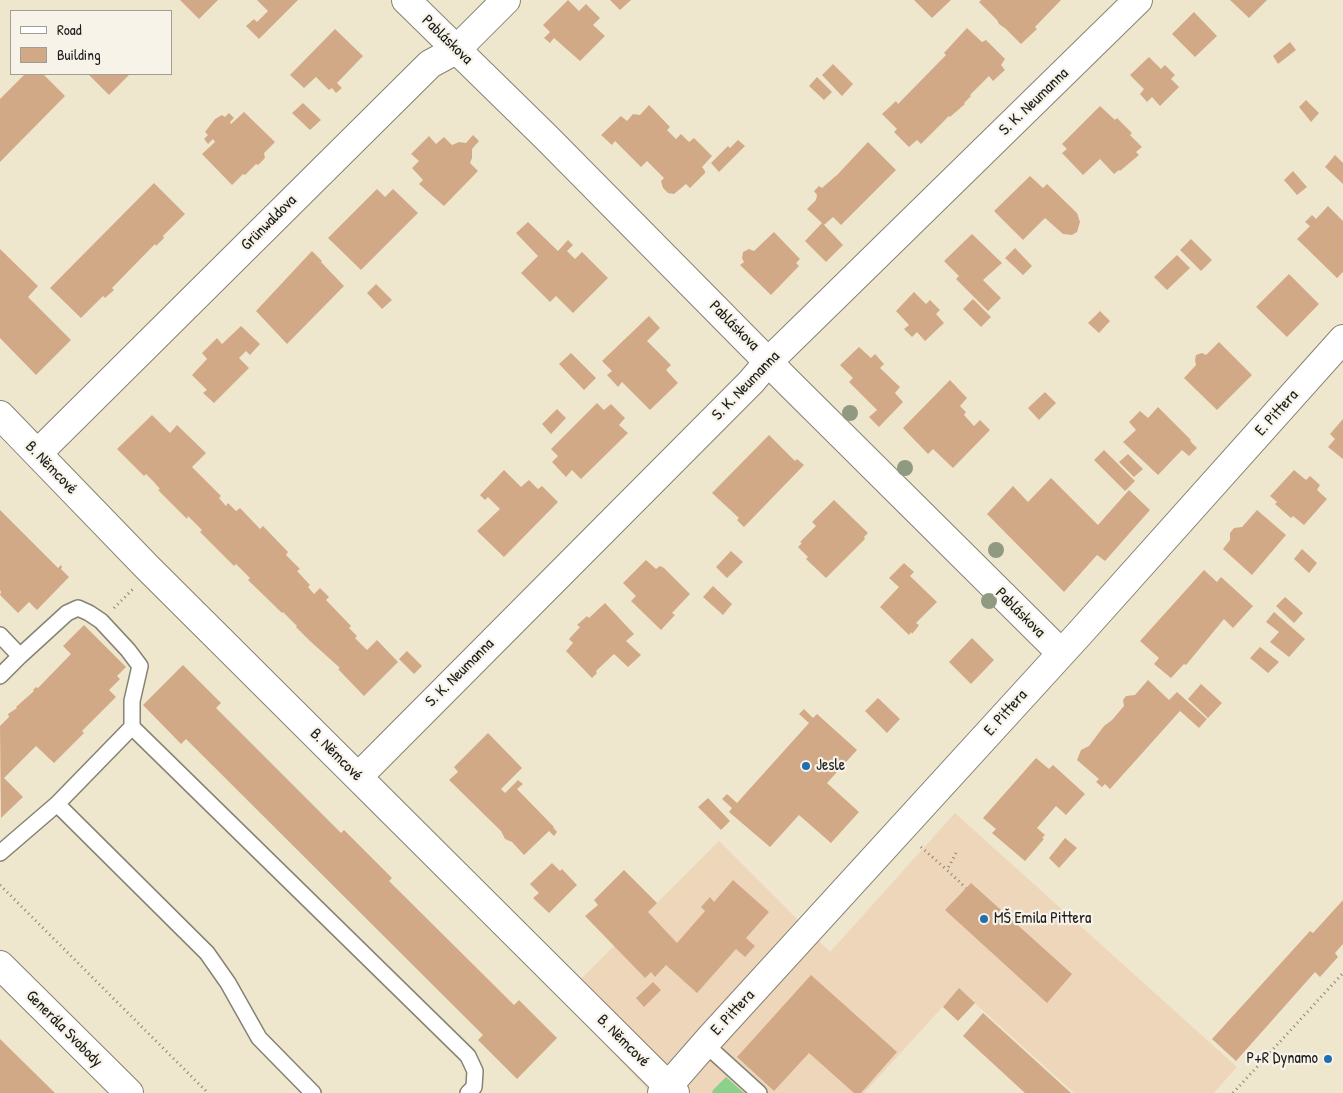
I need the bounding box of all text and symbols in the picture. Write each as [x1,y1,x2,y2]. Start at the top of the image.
legend [10,10,172,75]
street label: Pabláskova [418,11,476,69]
text: Road [57,19,82,40]
text: Building [57,44,101,65]
street label: S. K. Neumanna [995,64,1073,140]
street label: Grünwaldova [237,191,301,255]
street label: Pabláskova [705,297,763,355]
street label: S. K. Neumanna [708,347,784,425]
street label: E. Pittera [1251,386,1303,440]
street label: B. Němcové [21,437,81,499]
street label: Pabláskova [991,584,1049,642]
street label: S. K. Neumanna [422,635,498,711]
street label: E. Pittera [980,686,1032,740]
street label: B. Němcové [306,725,366,785]
place label: Jesle [816,756,845,776]
marker: Jesle [800,760,812,772]
place label: MŠ Emila Pittera [994,909,1091,929]
marker: MŠ Emila Pittera [978,913,990,925]
street label: E. Pittera [707,986,759,1040]
street label: Generála Svobody [22,987,106,1071]
street label: B. Němcové [593,1011,653,1071]
place label: P+R Dynamo [1246,1049,1318,1069]
marker: P+R Dynamo [1322,1053,1334,1065]

